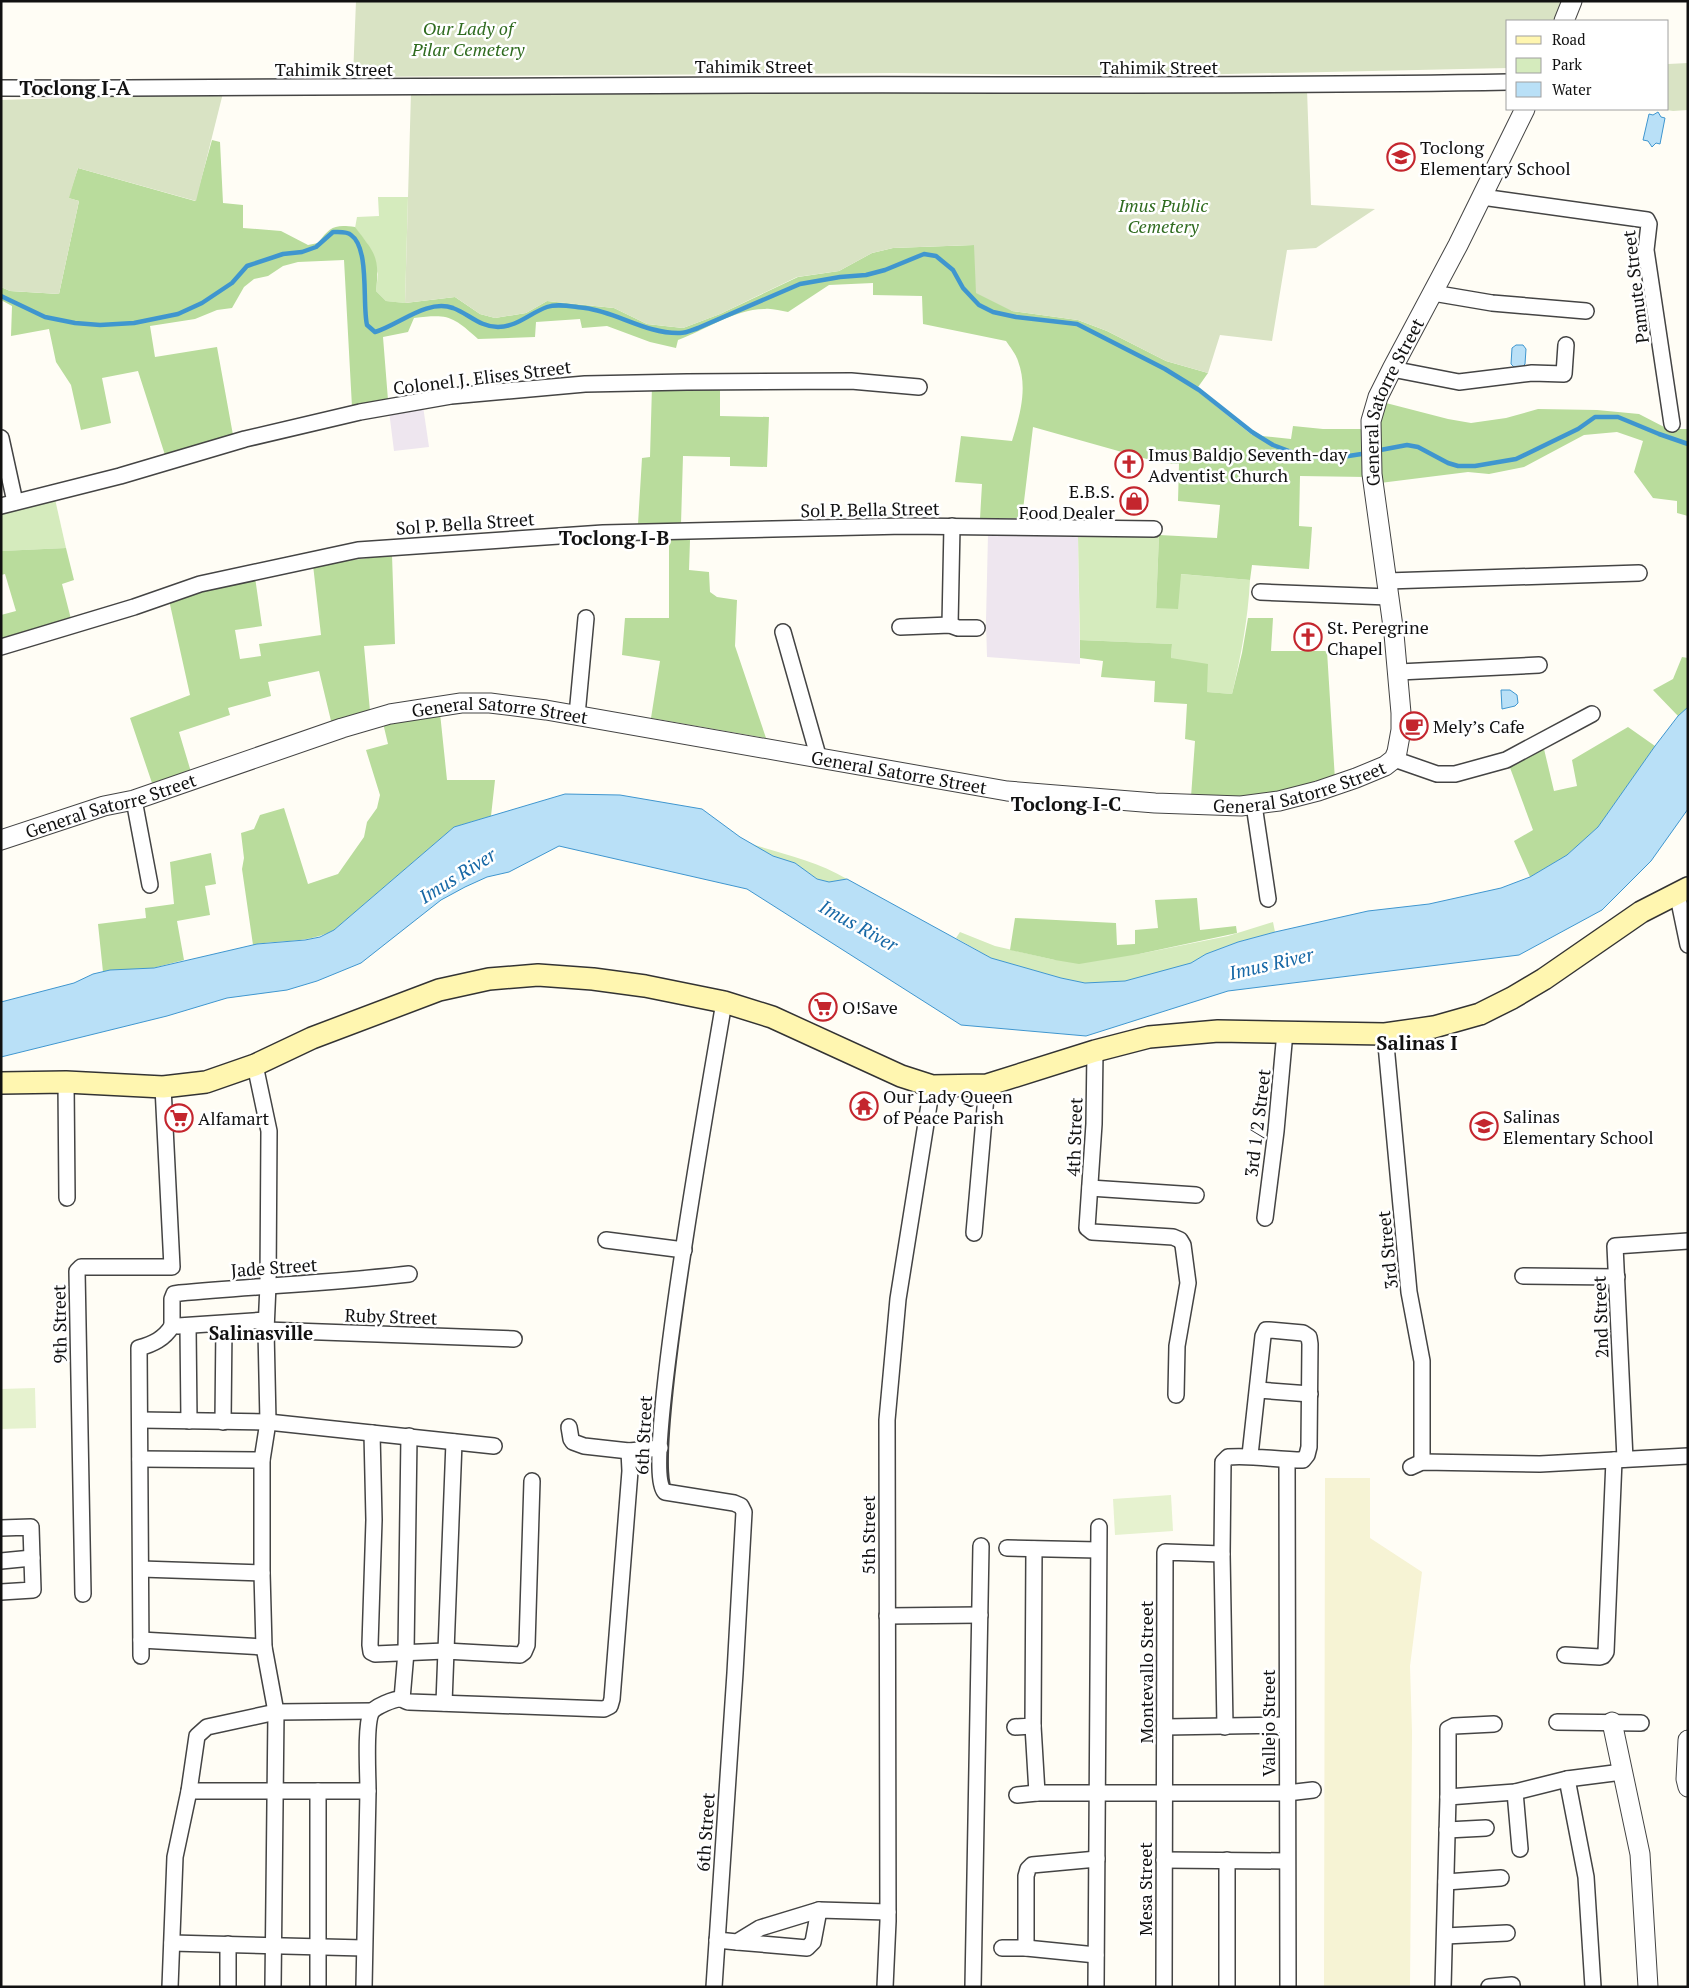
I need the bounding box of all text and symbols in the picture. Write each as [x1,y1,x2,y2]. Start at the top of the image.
park label: Our Lady of Pilar Cemetery [411,16,525,61]
legend [1506,20,1669,110]
text: Road [1552,29,1585,49]
street label: Tahimik Street [695,54,813,78]
text: Park [1552,54,1582,74]
street label: Tahimik Street [1100,55,1218,79]
street label: Tahimik Street [275,57,393,81]
district label: Toclong I-A [19,74,131,101]
text: Water [1552,79,1592,99]
place label: Toclong Elementary School [1420,135,1571,180]
school or university icon: Toclong Elementary School [1386,142,1416,172]
park label: Imus Public Cemetery [1117,193,1208,238]
street label: Pamute Street [1616,229,1654,345]
street label: General Satorre Street [1359,313,1429,488]
street label: Colonel J. Elises Street [392,354,573,400]
place label: Imus Baldjo Seventh-day Adventist Church [1148,442,1348,487]
church icon: Imus Baldjo Seventh-day Adventist Church [1114,449,1144,479]
place label: E.B.S. Food Dealer [1019,479,1115,524]
shop icon: E.B.S. Food Dealer [1119,486,1149,516]
street label: Sol P. Bella Street [800,496,940,522]
street label: Sol P. Bella Street [395,506,536,540]
district label: Toclong I-B [559,524,669,551]
place label: St. Peregrine Chapel [1327,615,1429,660]
church icon: St. Peregrine Chapel [1293,622,1323,652]
street label: General Satorre Street [410,691,590,729]
cafe icon: Mely’s Cafe [1399,711,1429,741]
place label: Mely’s Cafe [1433,714,1525,738]
street label: General Satorre Street [810,745,989,799]
street label: General Satorre Street [1213,755,1390,818]
street label: General Satorre Street [22,767,199,843]
district label: Toclong I-C [1011,790,1121,817]
water label: Imus River [413,841,501,909]
water label: Imus River [814,893,903,957]
water label: Imus River [1225,941,1316,985]
supermarket icon: O!Save [808,992,838,1022]
place label: O!Save [842,995,898,1019]
district label: Salinas I [1376,1029,1458,1056]
street label: 3rd 1/2 Street [1238,1067,1276,1178]
place label: Our Lady Queen of Peace Parish [883,1084,1013,1129]
temple icon: Our Lady Queen of Peace Parish [849,1091,879,1121]
street label: 4th Street [1061,1097,1087,1177]
supermarket icon: Alfamart [164,1103,194,1133]
place label: Salinas Elementary School [1503,1104,1654,1149]
place label: Alfamart [198,1106,269,1130]
school or university icon: Salinas Elementary School [1469,1111,1499,1141]
street label: 3rd Street [1371,1209,1403,1290]
street label: Jade Street [230,1252,318,1282]
street label: 2nd Street [1587,1275,1613,1359]
street label: 9th Street [46,1284,72,1364]
street label: Ruby Street [344,1302,438,1330]
district label: Salinasville [209,1320,313,1345]
street label: 6th Street [629,1394,657,1475]
street label: 5th Street [856,1495,880,1575]
street label: Montevallo Street [1134,1600,1158,1744]
street label: Vallejo Street [1256,1669,1280,1777]
street label: 6th Street [690,1791,720,1872]
street label: Mesa Street [1133,1842,1157,1936]

